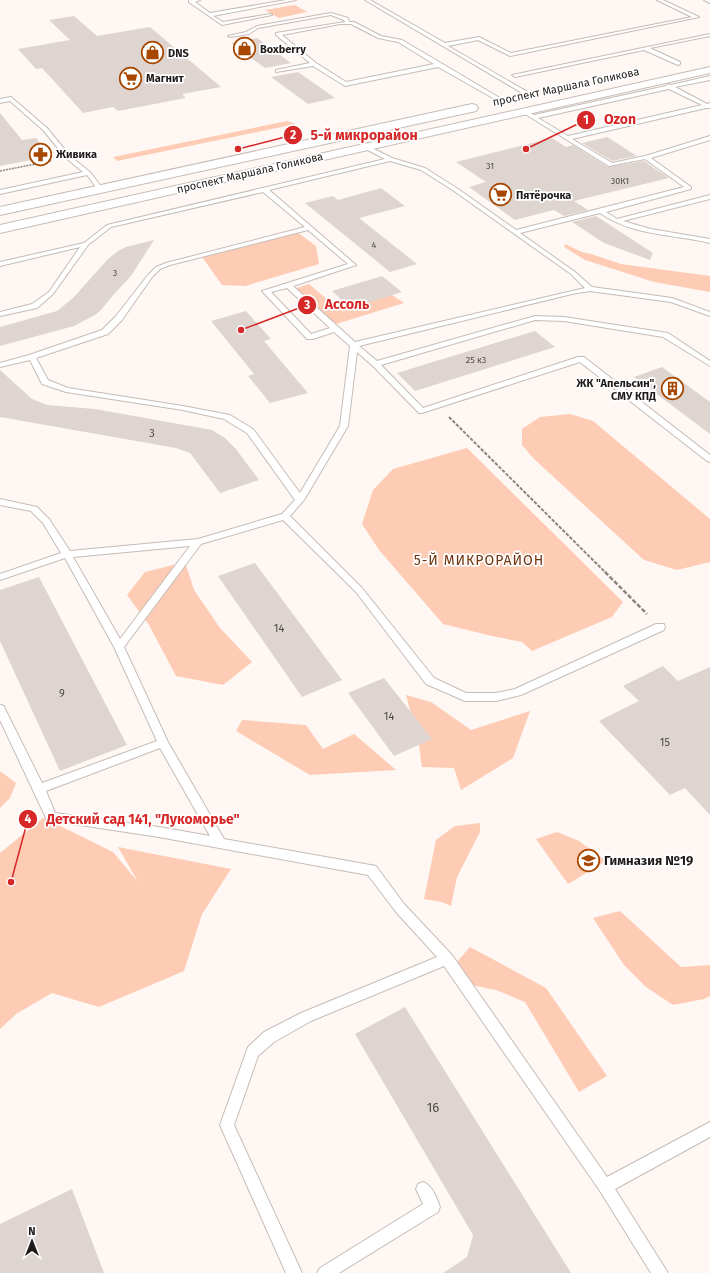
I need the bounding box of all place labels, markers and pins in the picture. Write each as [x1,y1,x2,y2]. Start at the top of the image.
shop icon: Boxberry [232,36,258,62]
shop icon: DNS [139,40,165,66]
place label: Boxberry [260,43,306,56]
place label: DNS [168,47,189,60]
supermarket icon: Магнит [118,65,144,91]
place label: Магнит [146,72,184,85]
callout: Ozon [576,107,644,133]
callout: 5-й микрорайон [283,122,426,148]
pharmacy icon: Живика [28,141,54,167]
place label: Живика [55,148,97,161]
supermarket icon: Пятёрочка [488,182,514,208]
place label: Пятёрочка [516,189,571,202]
callout: Ассоль [297,292,377,318]
building icon: ЖК "Апельсин", СМУ КПД [659,376,685,402]
place label: ЖК "Апельсин", СМУ КПД [576,377,656,403]
callout: Детский сад 141, "Лукоморье" [18,806,247,832]
school or university icon: Гимназия №19 [576,847,602,873]
place label: Гимназия №19 [604,853,693,868]

